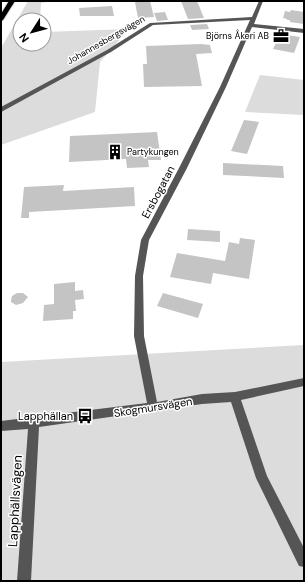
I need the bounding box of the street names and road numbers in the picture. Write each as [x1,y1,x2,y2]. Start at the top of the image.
street label: Johannesbergsvägen [65,13,147,67]
street label: Ersbogatan [138,163,178,221]
street label: Skogmursvägen [113,394,193,420]
street label: Lapphällsvägen [4,455,26,547]

